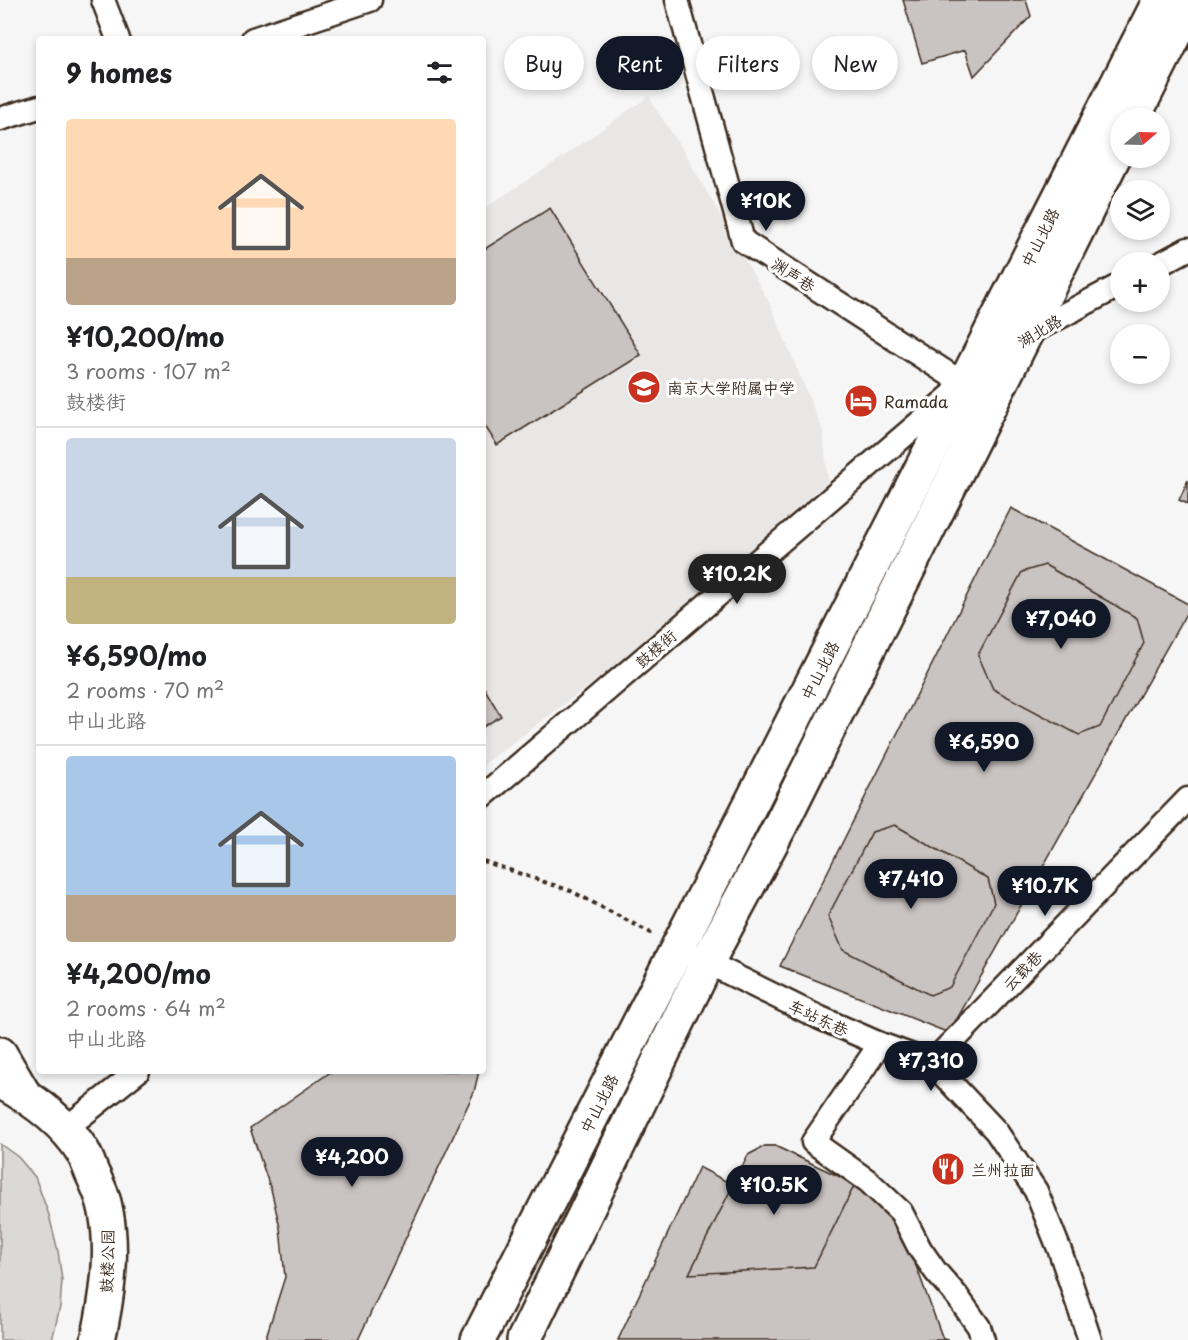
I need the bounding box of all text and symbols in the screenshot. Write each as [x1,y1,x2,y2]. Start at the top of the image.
chip: Buy [504,36,584,90]
chip: Rent [596,36,684,90]
chip: Filters [696,36,800,90]
chip: New [812,36,898,90]
text: 9 homes [66,53,172,92]
icon: filters [423,56,456,89]
north arrow [1110,108,1170,168]
map controls [1110,108,1170,384]
icon: home [207,158,315,266]
button: layers [1110,180,1170,240]
pin: ¥10K [730,181,802,232]
text: ¥10K [740,185,792,215]
street label: 中山北路 [1014,203,1064,271]
street label: 渊声巷 [767,251,821,297]
button: + [1110,252,1170,312]
street label: 湖北路 [1012,307,1066,353]
text: ¥10,200/mo [66,317,224,356]
button: − [1110,324,1170,384]
text: 3 rooms · 107 m² [66,356,231,386]
school or university icon: 南京大学附属中学 [626,369,662,405]
place label: 南京大学附属中学 [667,375,795,399]
hotel icon: Ramada [843,383,879,419]
text: 鼓楼街 [66,386,126,416]
place label: Ramada [884,389,948,413]
icon: home [207,477,315,585]
pin: ¥10.2K [688,554,786,605]
text: ¥10.2K [702,558,772,588]
pin: ¥7,040 [1012,599,1110,650]
text: ¥7,040 [1026,603,1096,633]
street label: 鼓楼街 [629,623,681,673]
text: ¥6,590/mo [66,636,207,675]
street label: 中山北路 [794,636,844,704]
text: 2 rooms · 70 m² [66,675,224,705]
text: 中山北路 [66,705,146,735]
pin: ¥6,590 [935,722,1033,773]
text: ¥6,590 [949,726,1019,756]
icon: home [207,795,315,903]
pin: ¥7,410 [862,859,960,910]
text: ¥7,410 [878,863,944,893]
pin: ¥10.7K [996,866,1094,917]
text: ¥10.7K [1011,870,1079,900]
street label: 云载巷 [997,944,1047,996]
text: ¥4,200/mo [66,954,211,993]
text: 2 rooms · 64 m² [66,993,226,1023]
street label: 车站东巷 [785,993,853,1041]
text: 中山北路 [66,1023,146,1053]
pin: ¥7,310 [882,1041,980,1092]
text: ¥7,310 [898,1045,964,1075]
street label: 中山北路 [573,1069,623,1137]
pin: ¥4,200 [303,1137,401,1188]
text: ¥4,200 [315,1141,389,1171]
restaurant icon: 兰州拉面 [930,1151,966,1187]
place label: 兰州拉面 [971,1157,1035,1181]
pin: ¥10.5K [725,1165,823,1216]
text: ¥10.5K [740,1169,808,1199]
street label: 鼓楼公园 [93,1229,119,1293]

